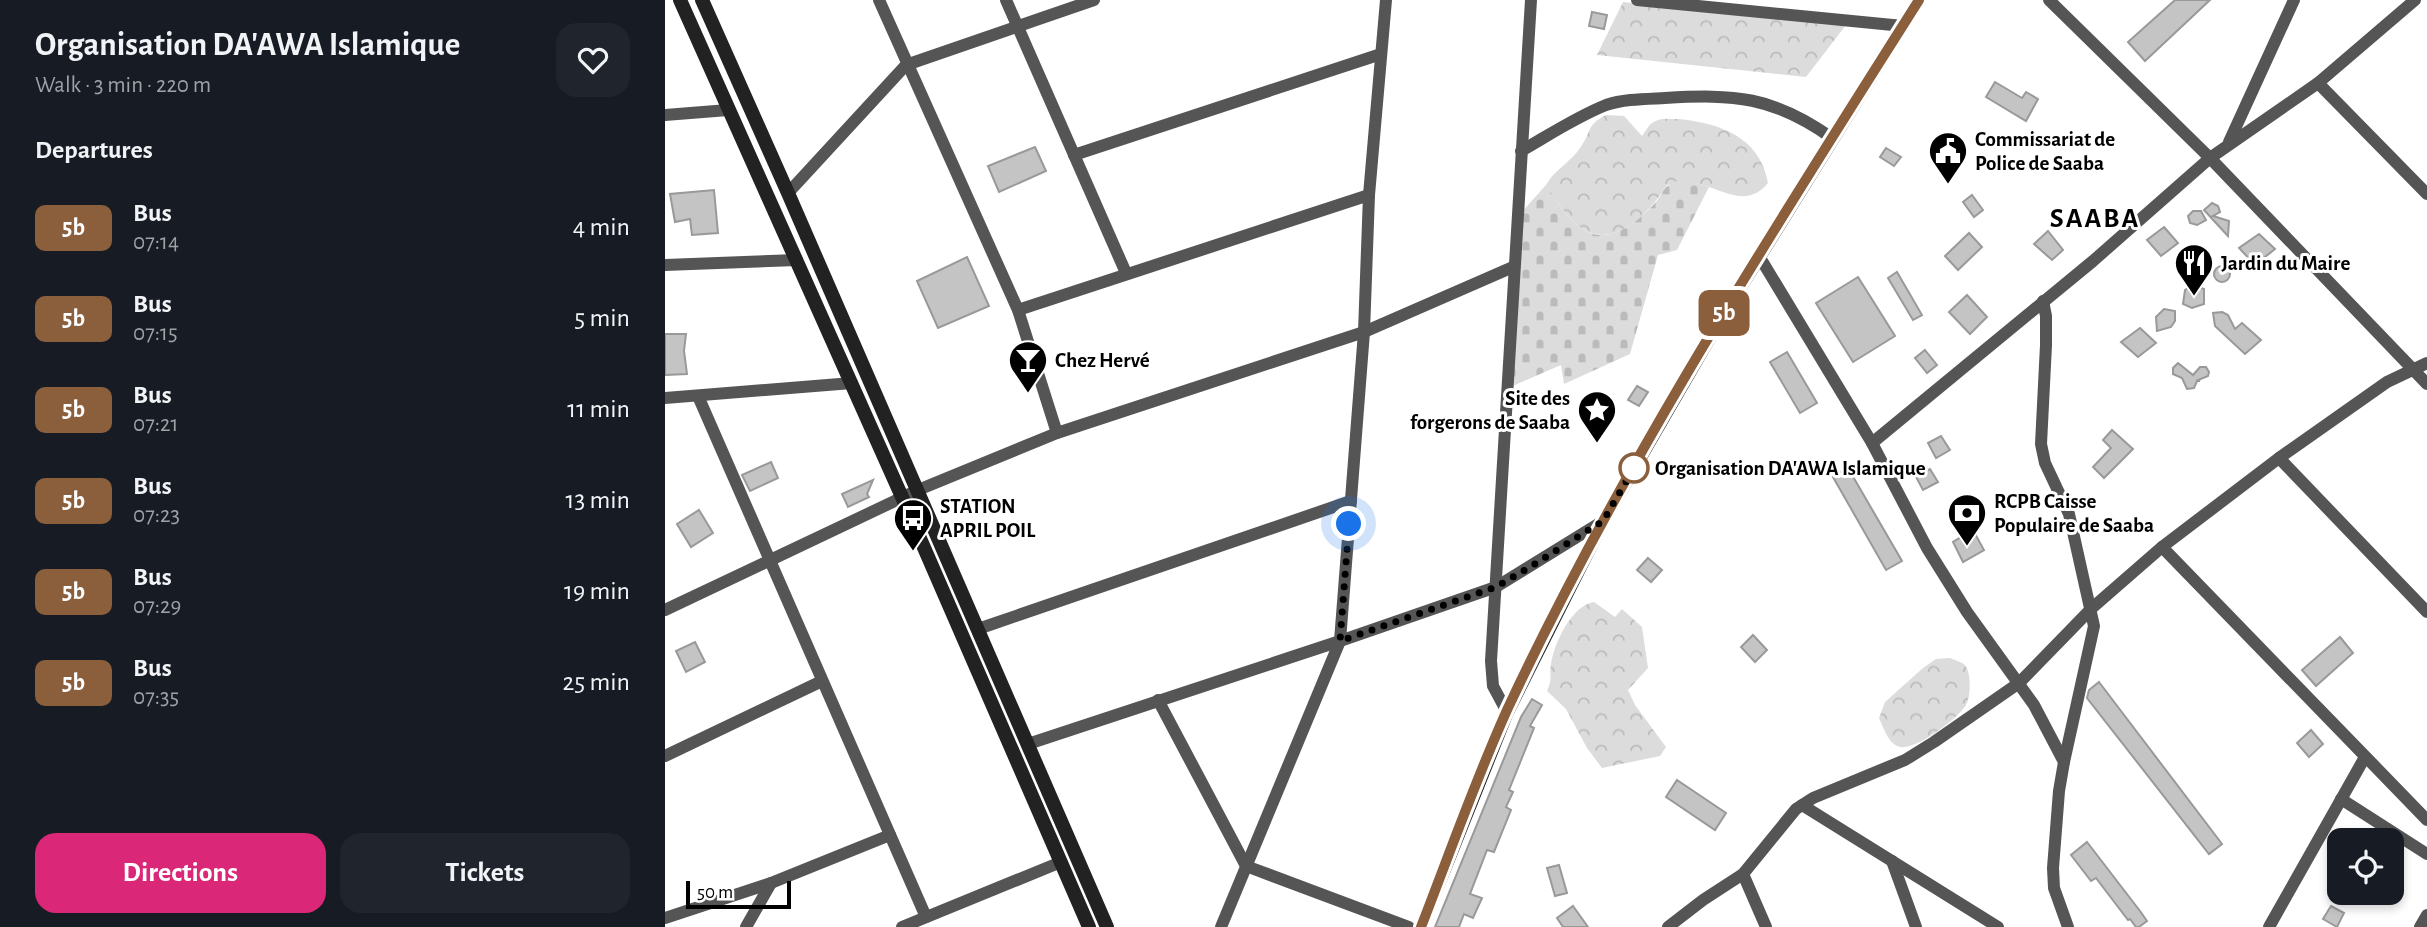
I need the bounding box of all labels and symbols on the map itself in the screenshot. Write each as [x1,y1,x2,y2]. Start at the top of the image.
place label: Commissariat de Police de Saaba [1975,129,2115,174]
public building icon: Commissariat de Police de Saaba [1927,130,1969,185]
district label: SAABA [2050,205,2140,233]
restaurant icon: Jardin du Maire [2173,242,2215,297]
place label: Jardin du Maire [2221,253,2350,274]
line badge: 5b [1693,290,1755,336]
bar icon: Chez Hervé [1007,339,1049,394]
place label: Chez Hervé [1055,350,1150,371]
place label: Site des forgerons de Saaba [1410,388,1570,433]
place icon: Site des forgerons de Saaba [1576,389,1618,444]
marker: Organisation DA'AWA Islamique [1619,453,1649,483]
place label: Organisation DA'AWA Islamique [1655,458,1926,479]
place label: RCPB Caisse Populaire de Saaba [1994,491,2154,536]
bank icon: RCPB Caisse Populaire de Saaba [1946,492,1988,547]
place label: STATION APRIL POIL [940,496,1036,541]
bus stop icon: STATION APRIL POIL [892,497,934,552]
your location [1331,506,1366,541]
scale bar [686,878,791,910]

